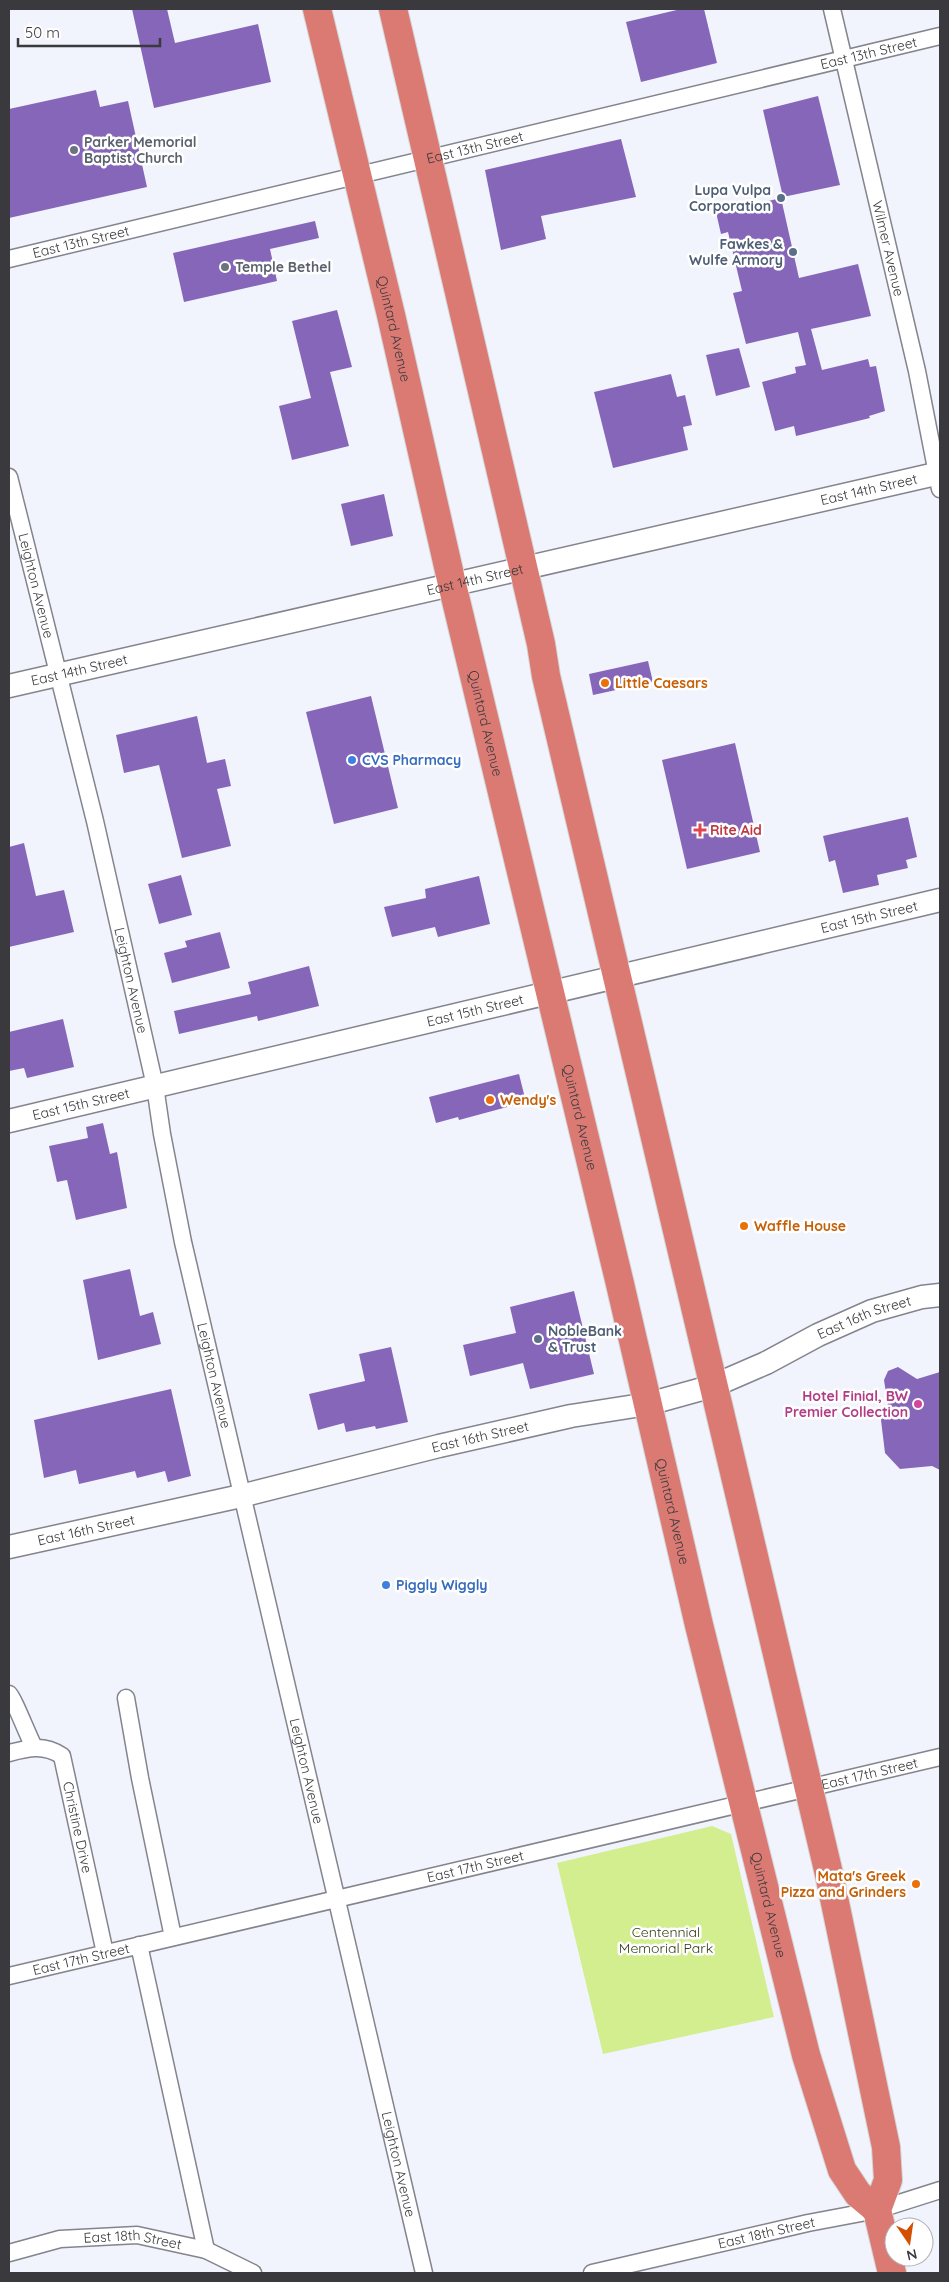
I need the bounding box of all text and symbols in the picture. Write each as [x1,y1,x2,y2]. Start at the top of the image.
scale bar [18,15,160,47]
text: 50 m [25,23,60,42]
street label: East 13th Street [818,33,919,73]
street label: East 13th Street [425,127,525,168]
place label: Parker Memorial Baptist Church [84,133,196,167]
marker: Parker Memorial Baptist Church [68,144,80,156]
place label: Lupa Vulpa Corporation [689,181,771,215]
marker: Lupa Vulpa Corporation [775,192,787,204]
street label: Wilmer Avenue [868,199,908,298]
street label: East 13th Street [31,221,131,262]
place label: Fawkes & Wulfe Armory [689,235,783,269]
marker: Fawkes & Wulfe Armory [787,246,799,258]
place label: Temple Bethel [235,258,331,276]
marker: Temple Bethel [219,261,231,273]
street label: Quintard Avenue [373,274,415,384]
street label: East 14th Street [819,469,919,509]
street label: Leighton Avenue [14,531,58,640]
street label: East 14th Street [425,560,525,599]
street label: East 14th Street [29,650,130,690]
street label: Quintard Avenue [464,669,507,778]
place label: Little Caesars [615,674,708,692]
marker: Little Caesars [599,677,611,689]
place label: CVS Pharmacy [362,751,461,769]
marker: CVS Pharmacy [346,754,358,766]
place label: Rite Aid [710,821,762,839]
marker: Rite Aid [694,824,706,836]
street label: East 15th Street [819,897,920,937]
street label: Leighton Avenue [110,926,152,1035]
street label: East 15th Street [425,990,526,1031]
street label: Quintard Avenue [559,1062,601,1172]
street label: East 15th Street [31,1084,132,1124]
place label: Wendy's [500,1091,557,1109]
marker: Wendy's [484,1094,496,1106]
place label: Waffle House [754,1217,846,1235]
marker: Waffle House [738,1220,750,1232]
street label: East 16th Street [814,1291,913,1343]
street label: Leighton Avenue [193,1321,235,1430]
place label: NobleBank & Trust [548,1322,622,1356]
marker: NobleBank & Trust [532,1333,544,1345]
place label: Hotel Finial, BW Premier Collection [784,1387,908,1421]
marker: Hotel Finial, BW Premier Collection [912,1398,924,1410]
street label: East 16th Street [430,1417,531,1457]
street label: Quintard Avenue [652,1457,694,1566]
street label: East 16th Street [36,1511,137,1549]
place label: Piggly Wiggly [396,1576,487,1594]
marker: Piggly Wiggly [380,1579,392,1591]
street label: Leighton Avenue [286,1716,328,1826]
street label: East 17th Street [819,1753,920,1794]
street label: Christine Drive [59,1780,96,1875]
street label: East 17th Street [425,1846,526,1886]
street label: Quintard Avenue [747,1850,791,1960]
place label: Mata's Greek Pizza and Grinders [781,1867,906,1901]
marker: Mata's Greek Pizza and Grinders [910,1878,922,1890]
park label: Centennial Memorial Park [619,1923,713,1957]
street label: East 17th Street [31,1939,131,1979]
street label: Leighton Avenue [378,2110,420,2219]
street label: East 18th Street [716,2213,817,2253]
north arrow [884,2217,934,2267]
street label: East 18th Street [83,2226,184,2254]
text: N [905,2245,919,2265]

